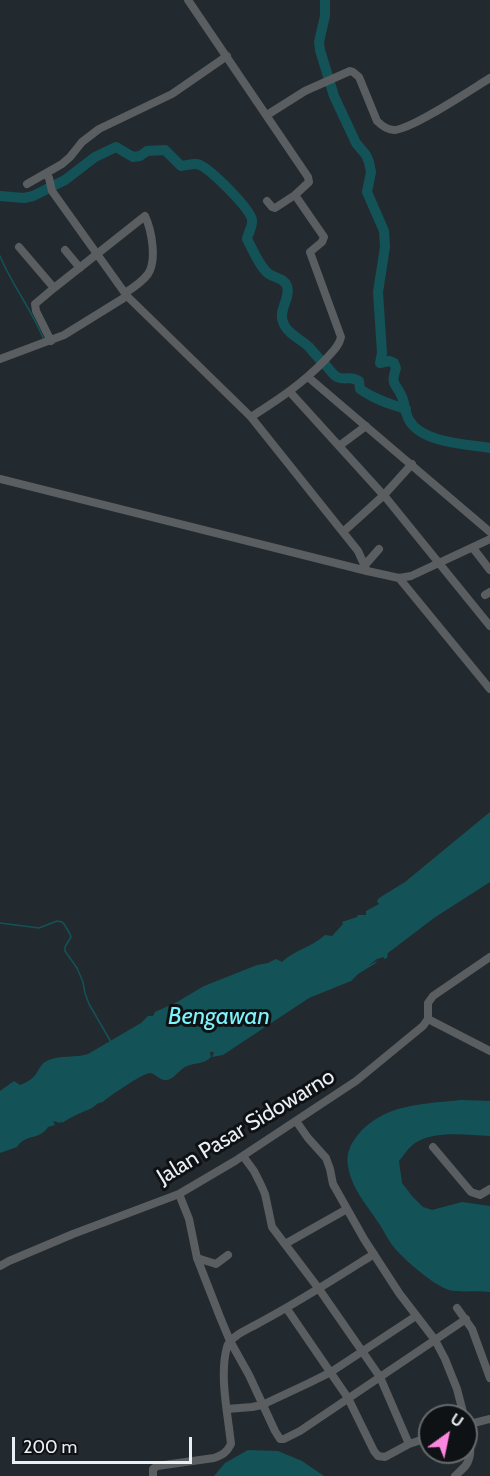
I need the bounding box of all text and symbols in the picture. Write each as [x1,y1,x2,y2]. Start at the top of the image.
water label: Bengawan [168,1003,270,1031]
street label: Jalan Pasar Sidowarno [152,1063,340,1191]
north arrow [418,1404,478,1464]
text: U [447,1409,467,1431]
scale bar [15,1425,195,1463]
text: 200 m [23,1436,77,1458]

